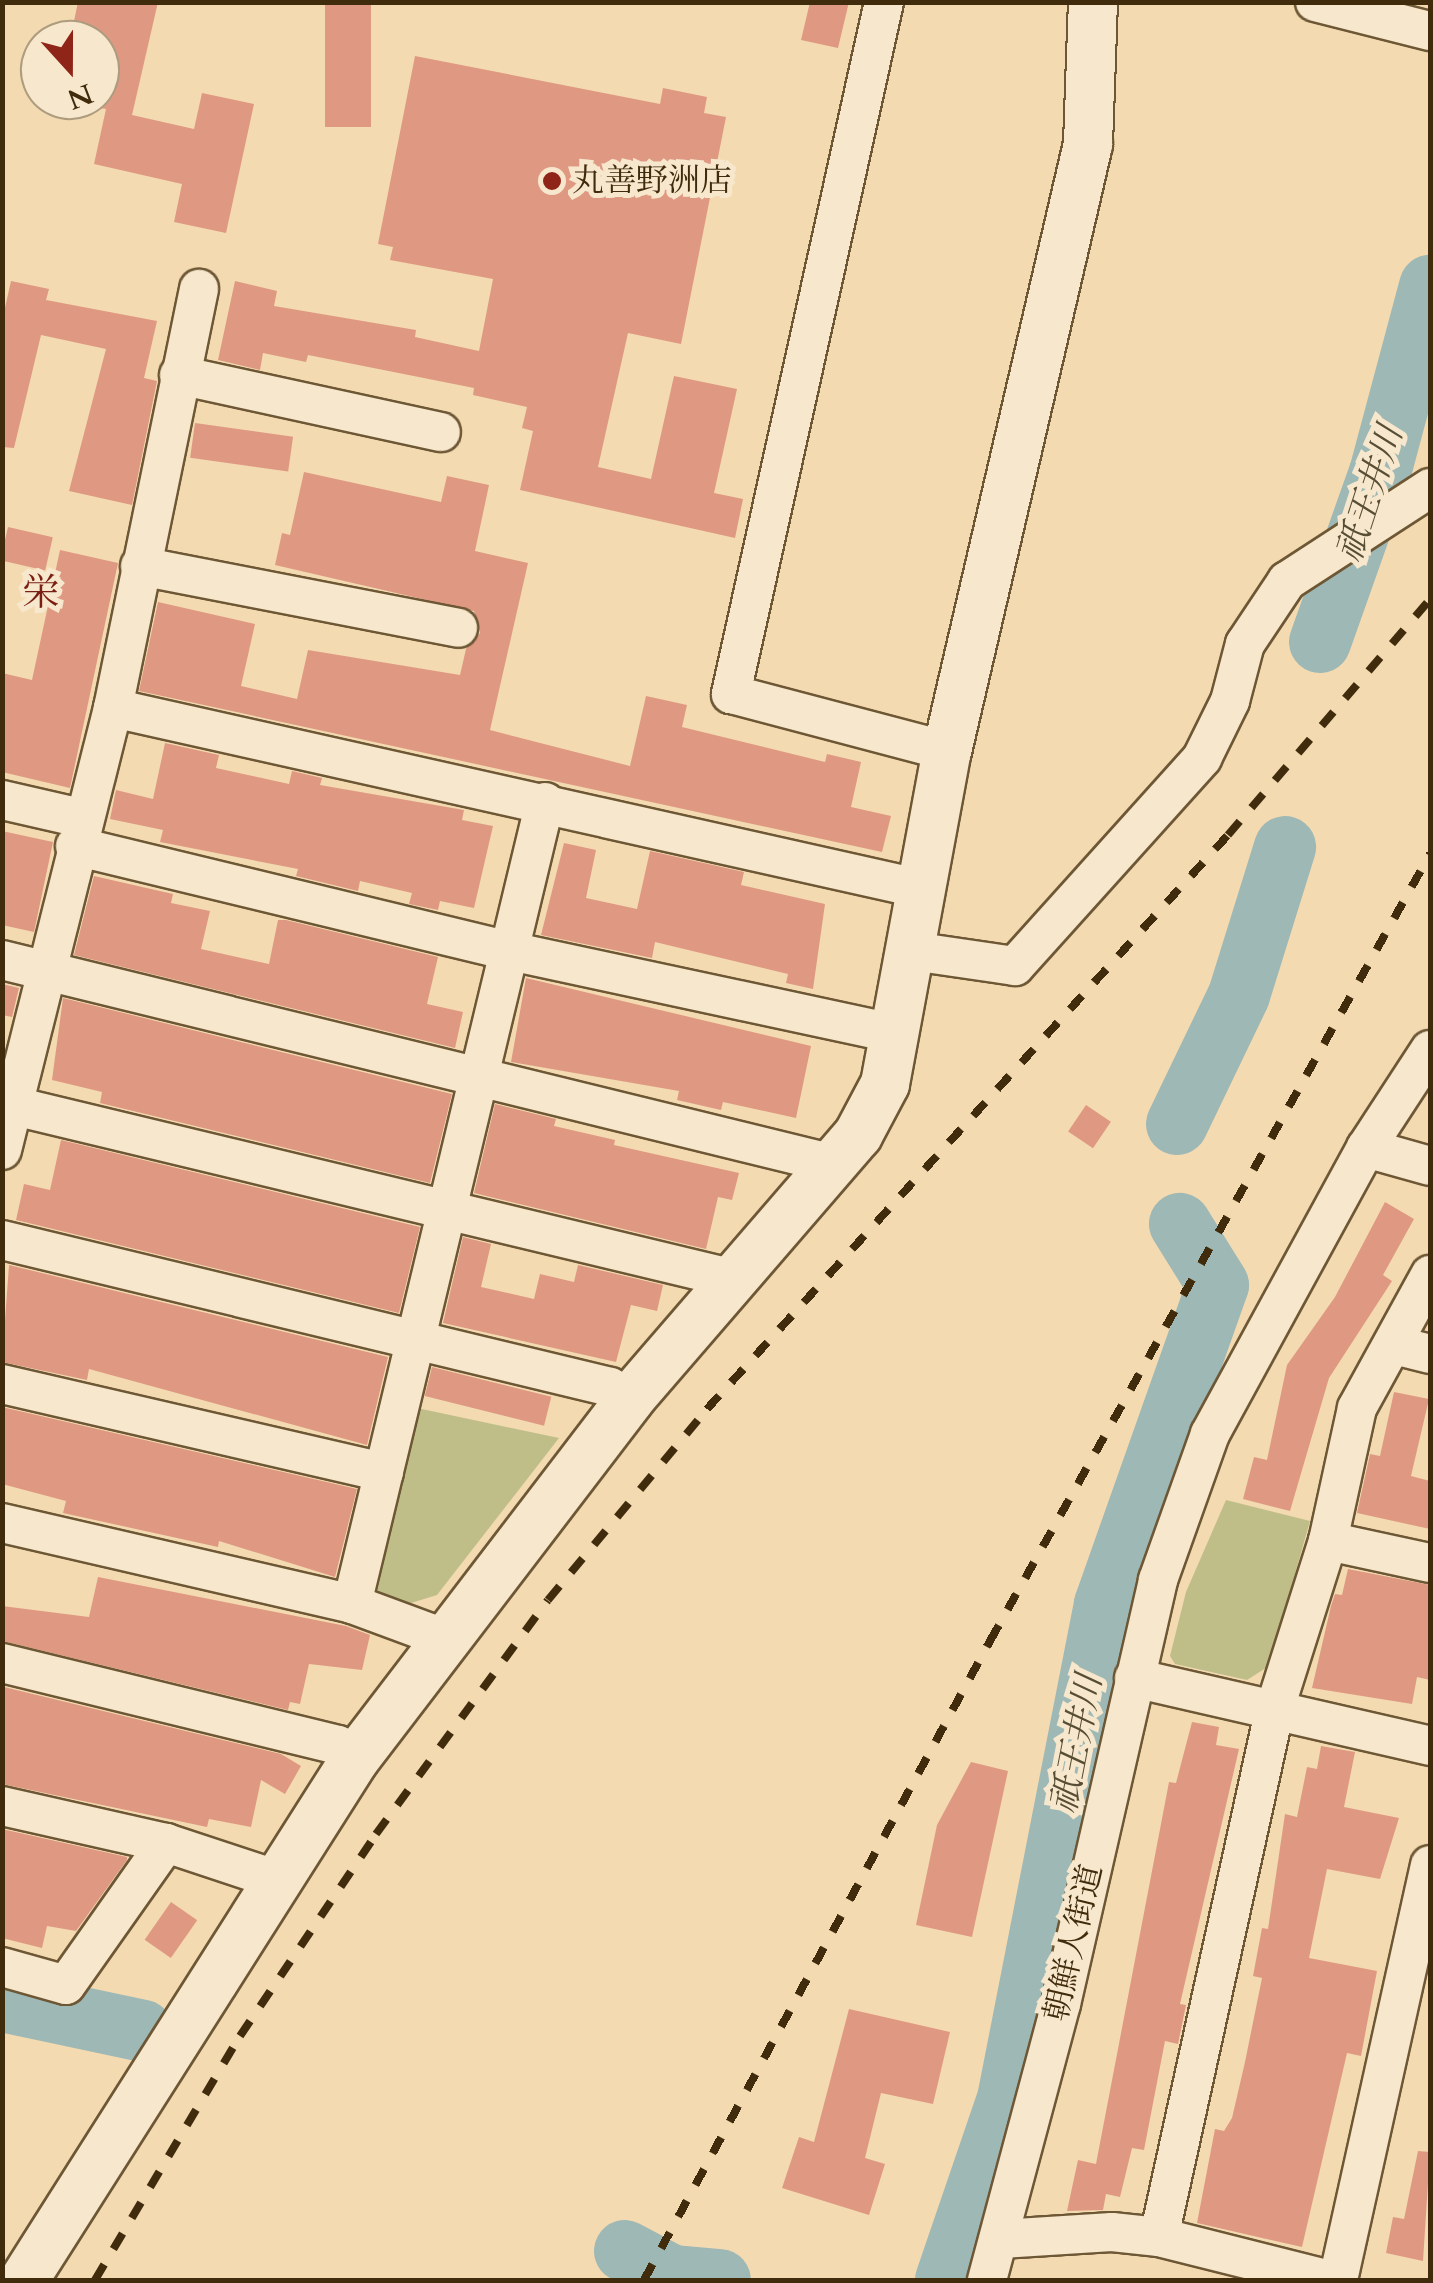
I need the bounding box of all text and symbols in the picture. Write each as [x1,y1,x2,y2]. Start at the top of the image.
north arrow [20,20,120,120]
text: N [62,74,98,118]
place label: 丸善野洲店 [572,162,732,200]
marker: 丸善野洲店 [541,170,563,192]
water label: 祇王井川 [1328,421,1412,567]
district label: 栄 [22,571,60,617]
water label: 祇王井川 [1043,1671,1111,1817]
street label: 朝鮮人街道 [1037,1861,1111,2025]

